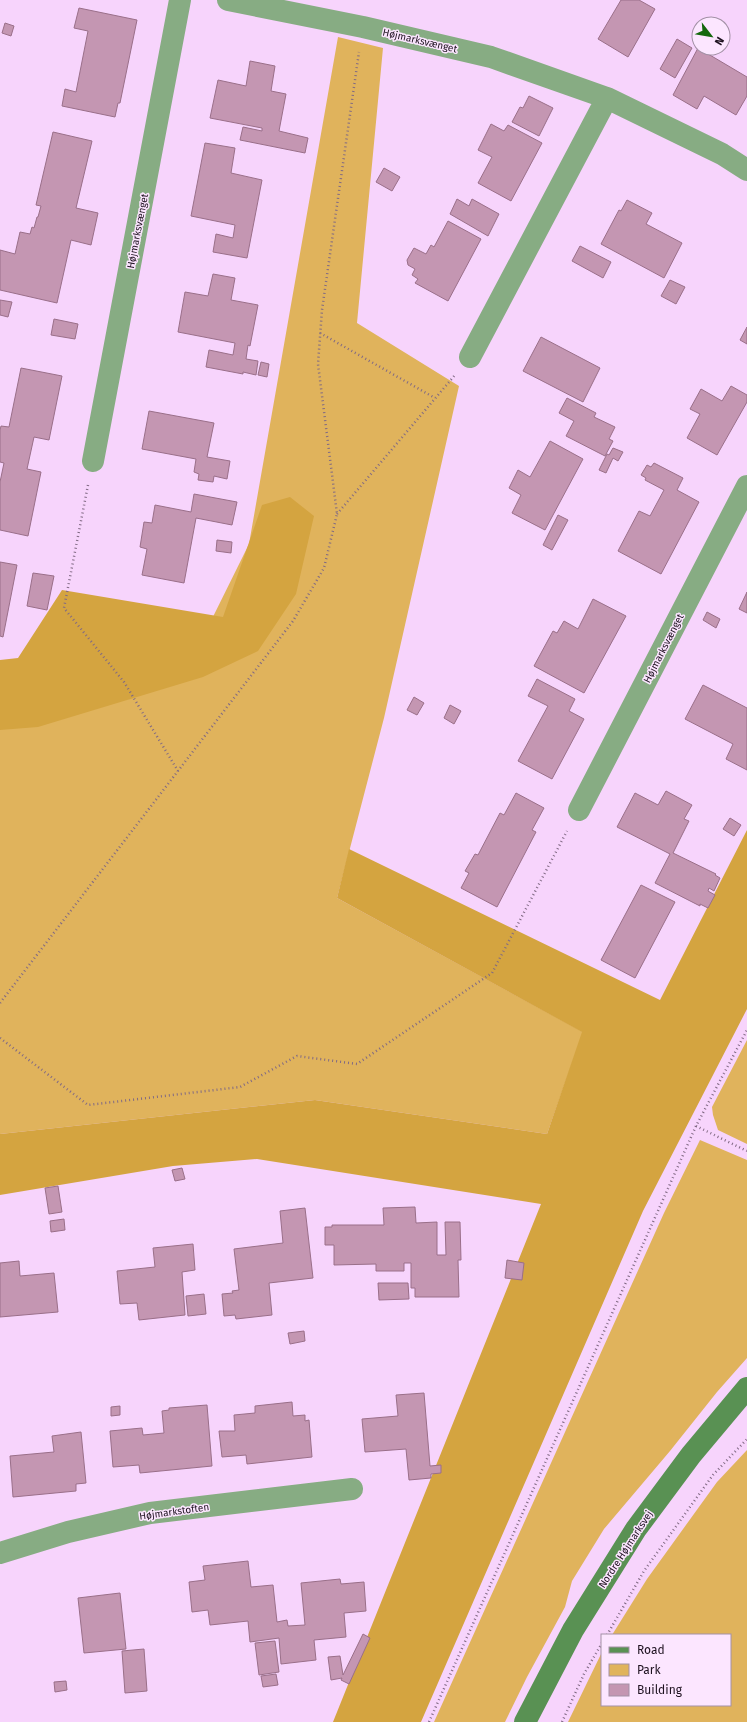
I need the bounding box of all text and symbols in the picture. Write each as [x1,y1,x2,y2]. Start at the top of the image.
north arrow [691,16,731,56]
street label: Højmarksvænget [381,27,459,55]
text: N [712,34,727,47]
street label: Højmarksvænget [125,192,151,270]
street label: Højmarksvænget [641,611,687,685]
street label: Højmarkstoften [138,1501,210,1523]
street label: Nordre Højmarksvej [596,1508,655,1591]
legend [601,1634,731,1706]
text: Road [637,1643,665,1657]
text: Park [637,1663,661,1677]
text: Building [637,1683,683,1697]

